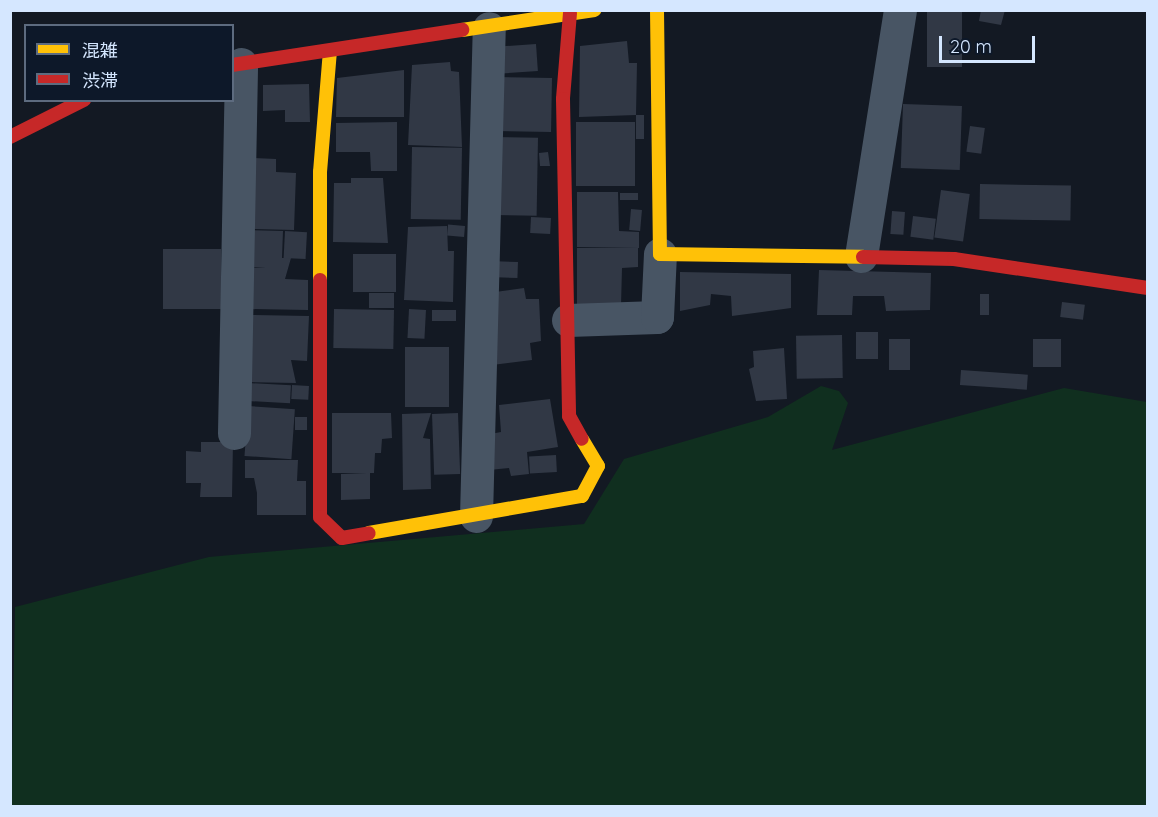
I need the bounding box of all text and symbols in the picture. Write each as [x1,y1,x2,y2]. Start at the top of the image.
legend [24,24,234,102]
scale bar [942,24,1038,62]
text: 20 m [950,35,992,58]
text: 混雑 [82,39,118,62]
text: 渋滞 [82,69,118,92]

